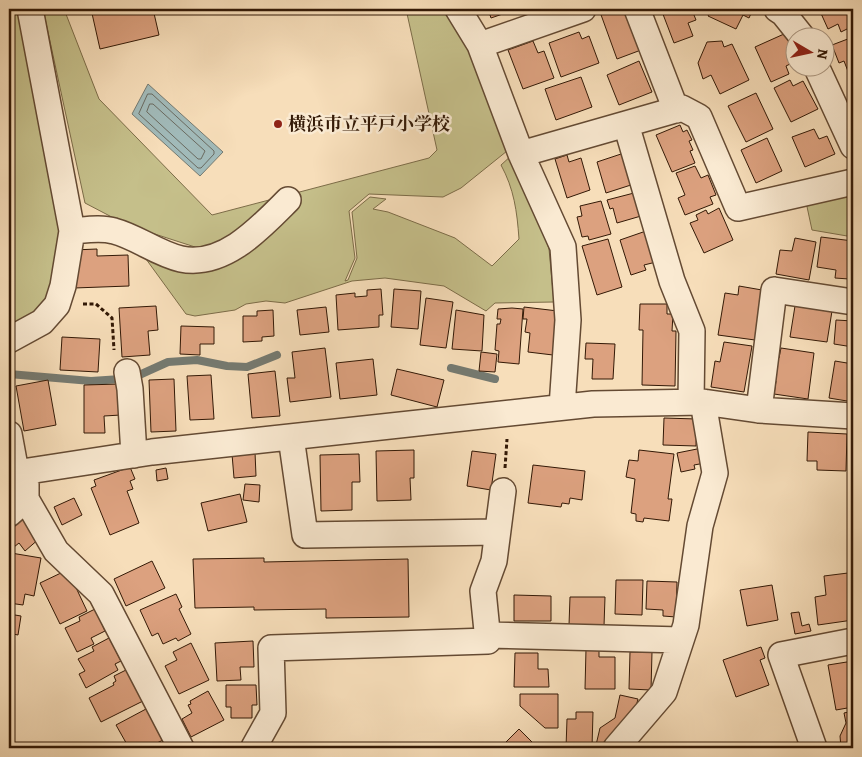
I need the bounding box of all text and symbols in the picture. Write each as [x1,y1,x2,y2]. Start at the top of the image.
north arrow [784,28,834,78]
text: N [812,47,833,60]
place label: 横浜市立平戸小学校 [288,112,450,136]
marker: 横浜市立平戸小学校 [272,118,284,130]

